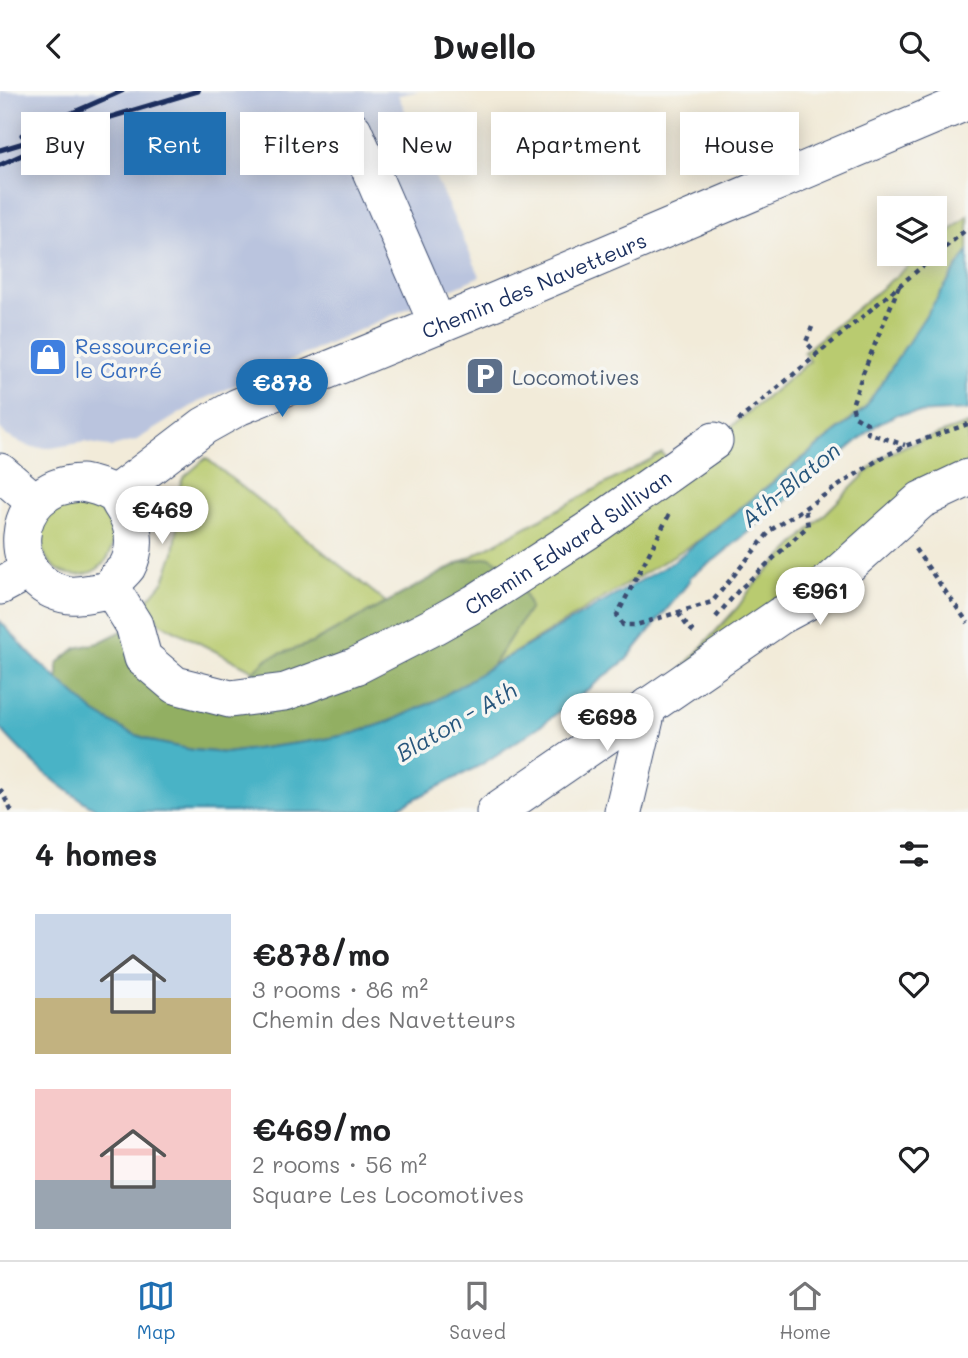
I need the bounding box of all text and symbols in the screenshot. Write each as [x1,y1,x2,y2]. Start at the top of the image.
text: Dwello [432,25,536,67]
icon: back [35,27,73,65]
icon: search [895,27,933,65]
chip: Buy [21,112,110,175]
chip: Rent [124,112,226,175]
chip: Filters [240,112,364,175]
chip: New [378,112,477,175]
chip: Apartment [491,112,666,175]
chip: House [680,112,799,175]
map controls [877,196,947,266]
button: layers [877,196,947,266]
street label: Chemin des Navetteurs [417,225,650,344]
place label: Ressourcerie le Carré [75,332,212,383]
shop icon: Ressourcerie le Carré [27,336,69,378]
parking icon: Locomotives [464,355,506,397]
pin: €878 [241,359,323,419]
place label: Locomotives [512,363,639,390]
text: €878 [252,367,312,397]
water label: Ath-Blaton [734,435,846,533]
street label: Chemin Edward Sullivan [459,463,676,620]
pin: €469 [121,487,203,546]
text: €469 [132,494,192,524]
pin: €961 [779,567,861,627]
text: €961 [792,575,848,605]
water label: Blaton - Ath [390,674,522,768]
pin: €698 [566,693,648,753]
text: €698 [577,701,637,731]
text: 4 homes [35,834,157,874]
icon: filters [895,835,933,873]
text: €878/mo [252,934,390,974]
icon: home [91,942,175,1026]
icon: heart [895,965,933,1003]
text: 3 rooms · 86 m² [252,974,428,1004]
text: Chemin des Navetteurs [252,1004,516,1034]
text: €469/mo [252,1109,391,1149]
icon: home [91,1117,175,1201]
icon: heart [895,1140,933,1178]
text: 2 rooms · 56 m² [252,1149,427,1179]
text: Square Les Locomotives [252,1179,524,1209]
tab: Map [137,1277,176,1344]
tab: Saved [449,1277,506,1344]
tab: Home [779,1277,831,1344]

